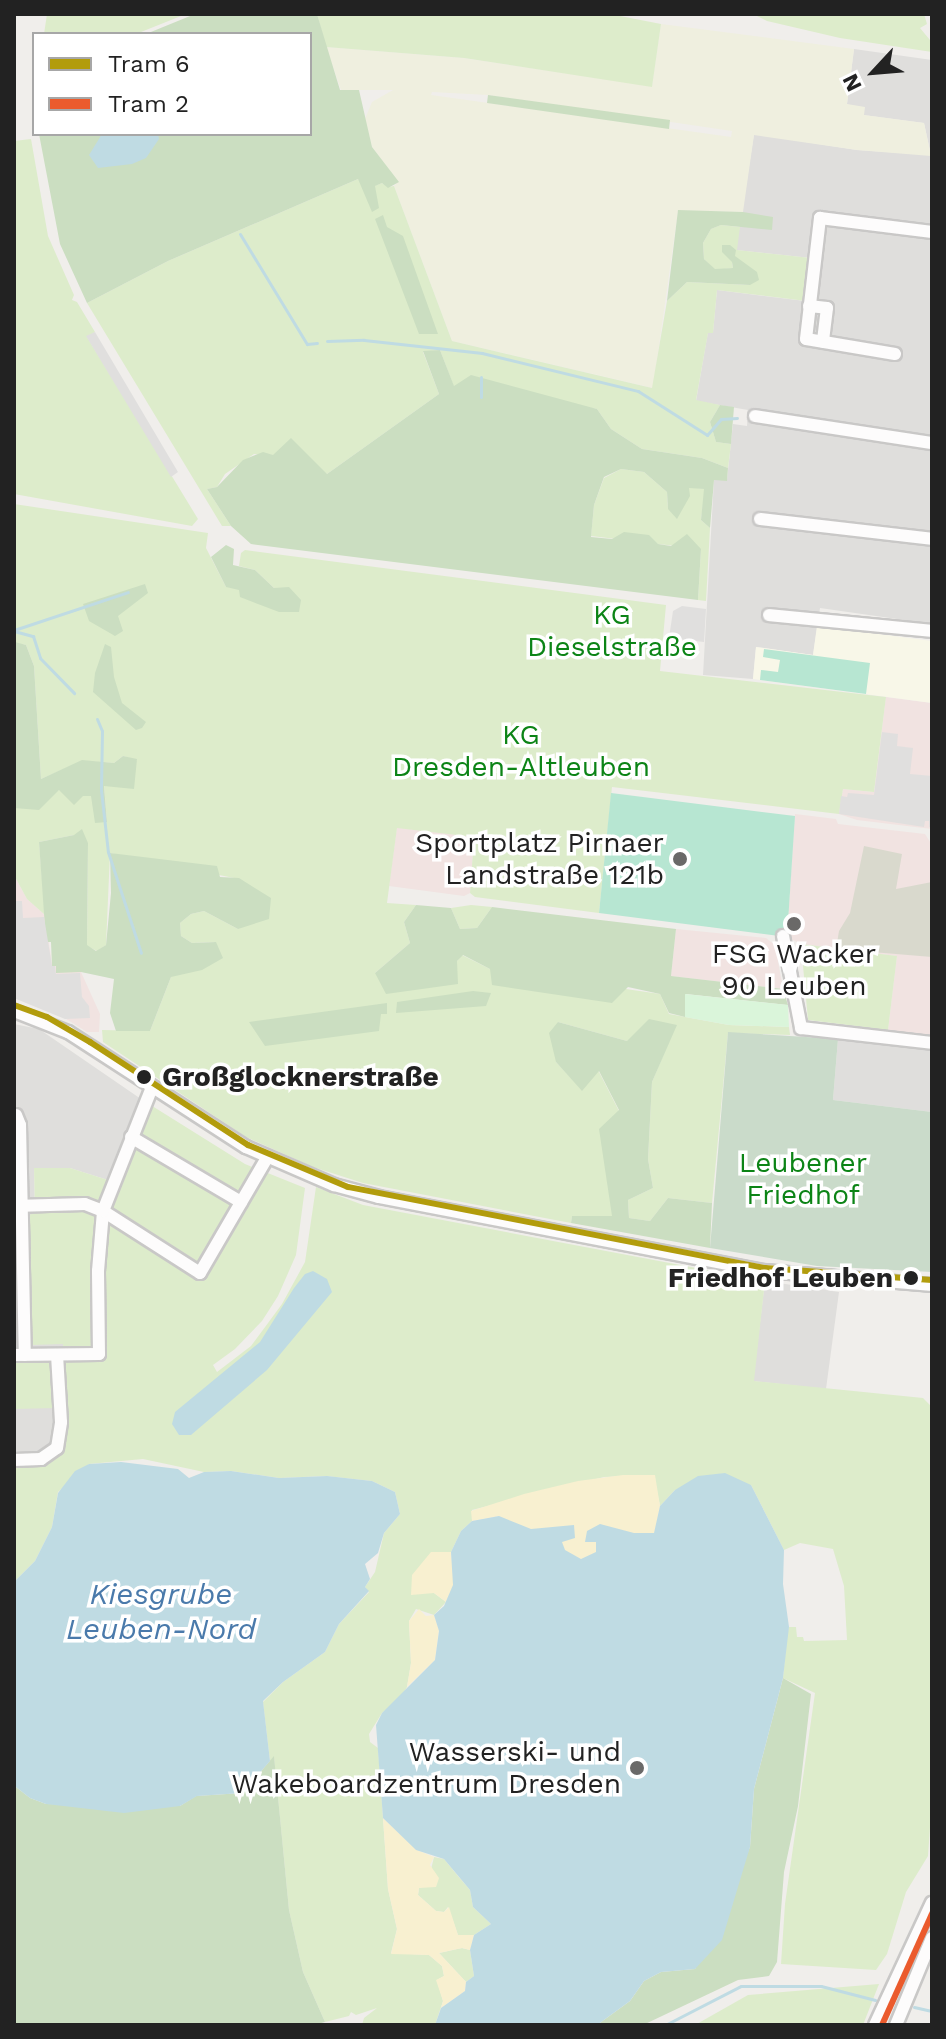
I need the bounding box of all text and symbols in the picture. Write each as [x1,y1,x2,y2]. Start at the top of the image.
legend [32,32,312,136]
north arrow [834,32,914,112]
text: Tram 6 [108,50,190,78]
text: N [837,70,867,96]
text: Tram 2 [108,90,189,118]
park label: KG Dieselstraße [527,598,697,664]
park label: KG Dresden-Altleuben [392,718,650,784]
place label: Sportplatz Pirnaer Landstraße 121b [415,826,664,892]
marker: Sportplatz Pirnaer Landstraße 121b [671,850,689,868]
marker: FSG Wacker 90 Leuben [785,915,803,933]
place label: FSG Wacker 90 Leuben [711,937,877,1003]
place label: Großglocknerstraße [162,1060,439,1094]
marker: Großglocknerstraße [133,1066,155,1088]
park label: Leubener Friedhof [739,1146,867,1212]
place label: Friedhof Leuben [667,1261,893,1295]
marker: Friedhof Leuben [900,1267,922,1289]
water label: Kiesgrube Leuben-Nord [66,1576,256,1646]
place label: Wasserski- und Wakeboardzentrum Dresden [231,1735,621,1801]
marker: Wasserski- und Wakeboardzentrum Dresden [628,1759,646,1777]

